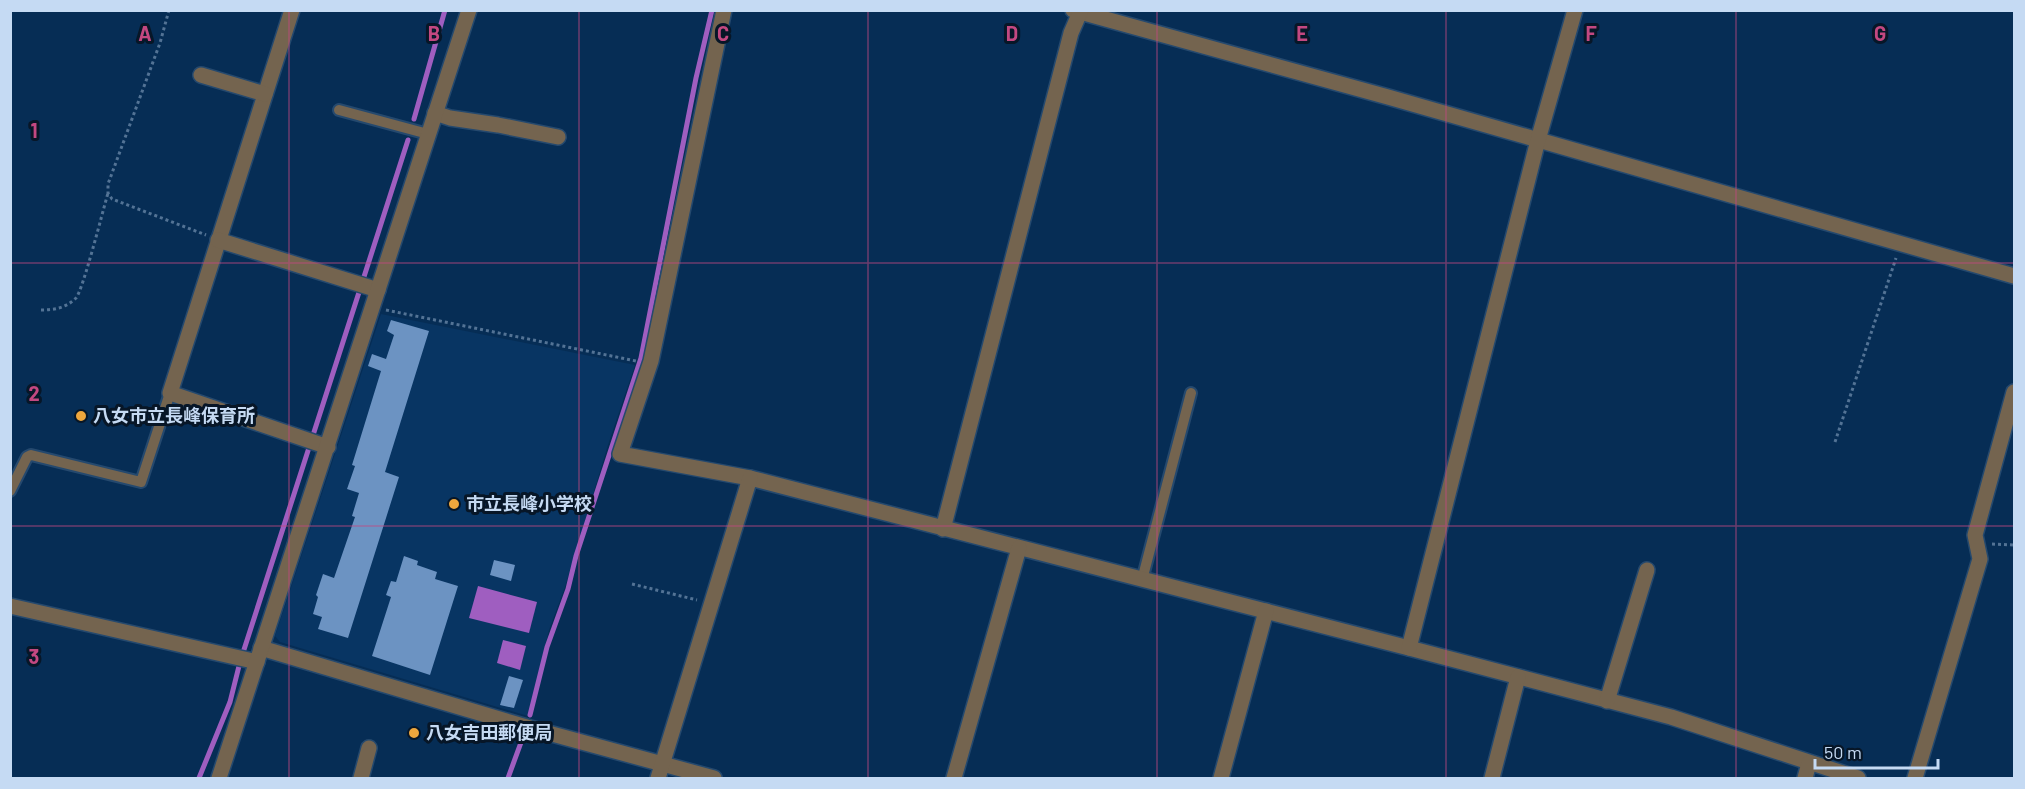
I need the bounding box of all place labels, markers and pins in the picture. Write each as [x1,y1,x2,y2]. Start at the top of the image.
place label: 八女市立長峰保育所 [93,404,255,426]
marker: 八女市立長峰保育所 [74,409,88,423]
place label: 市立長峰小学校 [466,492,592,514]
marker: 市立長峰小学校 [447,497,461,511]
place label: 八女吉田郵便局 [426,721,552,743]
marker: 八女吉田郵便局 [407,726,421,740]

